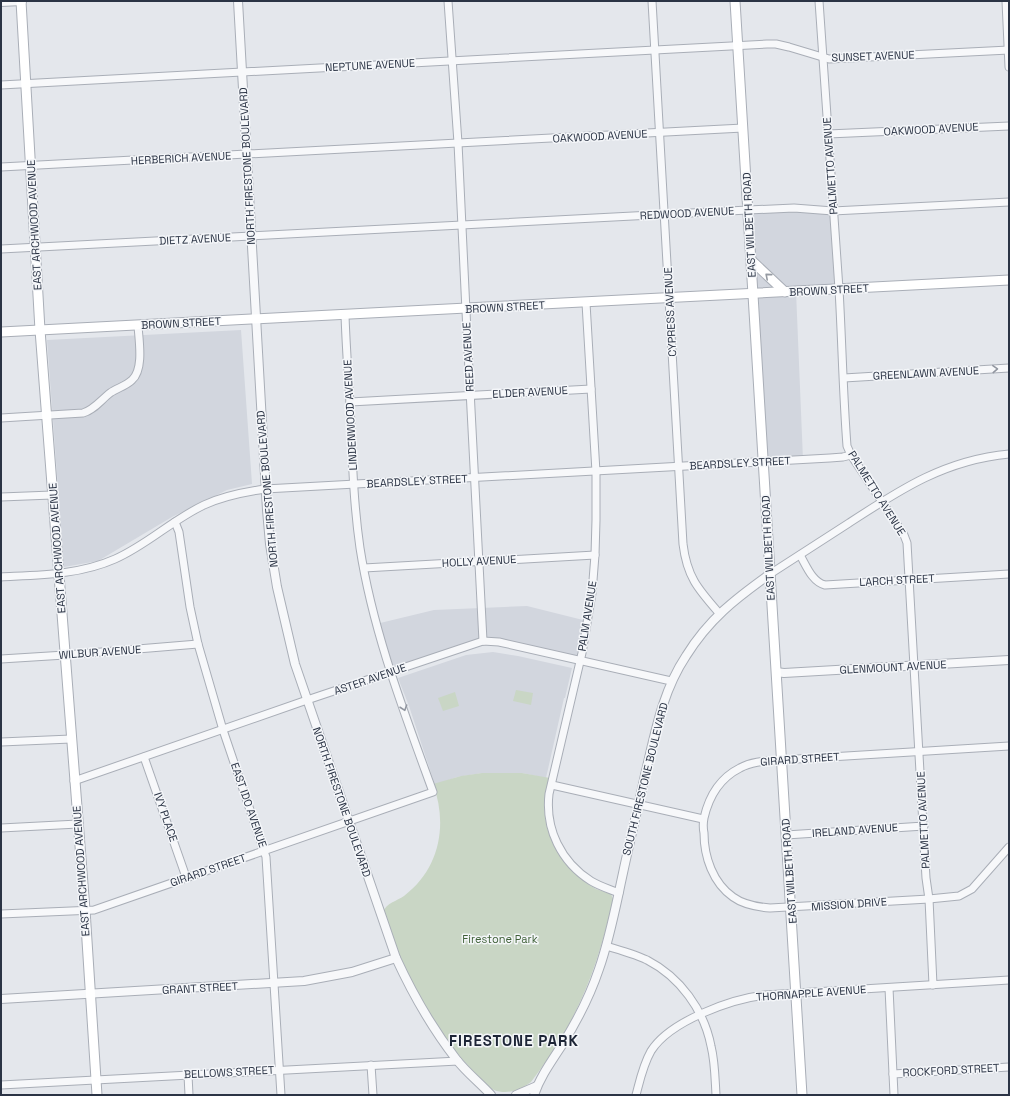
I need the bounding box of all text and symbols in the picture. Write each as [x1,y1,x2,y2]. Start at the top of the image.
street label: SUNSET AVENUE [831,48,915,64]
street label: NEPTUNE AVENUE [325,56,415,74]
street label: NORTH FIRESTONE BOULEVARD [236,87,258,245]
street label: PALMETTO AVENUE [820,117,840,215]
street label: OAKWOOD AVENUE [883,120,979,138]
street label: OAKWOOD AVENUE [552,127,648,145]
street label: HERBERICH AVENUE [130,148,232,168]
street label: EAST ARCHWOOD AVENUE [24,159,44,291]
street label: EAST WILBETH ROAD [739,172,759,278]
street label: REDWOOD AVENUE [639,204,735,222]
street label: DIETZ AVENUE [159,230,231,248]
street label: CYPRESS AVENUE [661,267,679,357]
one-way arrow [765,273,773,280]
street label: BROWN STREET [789,281,870,299]
street label: BROWN STREET [465,298,546,316]
street label: BROWN STREET [141,314,222,332]
street label: REED AVENUE [459,322,477,392]
street label: LINDENWOOD AVENUE [340,359,360,471]
street label: GREENLAWN AVENUE [873,363,979,383]
one-way arrow [992,365,998,374]
street label: ELDER AVENUE [492,383,568,401]
street label: NORTH FIRESTONE BOULEVARD [253,410,281,568]
street label: PALMETTO AVENUE [845,448,909,538]
street label: BEARDSLEY STREET [689,453,792,473]
street label: BEARDSLEY STREET [366,471,469,491]
street label: EAST ARCHWOOD AVENUE [45,482,69,614]
street label: EAST WILBETH ROAD [758,495,778,601]
street label: HOLLY AVENUE [441,552,517,570]
street label: LARCH STREET [859,571,936,589]
street label: PALM AVENUE [575,580,599,652]
street label: WILBUR AVENUE [58,642,142,662]
street label: GLENMOUNT AVENUE [839,657,947,677]
street label: ASTER AVENUE [332,660,408,698]
street label: SOUTH FIRESTONE BOULEVARD [619,701,671,857]
one-way arrow [399,705,407,712]
street label: NORTH FIRESTONE BOULEVARD [310,725,374,879]
street label: GIRARD STREET [760,749,841,769]
street label: EAST IDO AVENUE [228,761,270,849]
street label: PALMETTO AVENUE [913,771,933,869]
street label: IVY PLACE [151,790,181,844]
street label: EAST ARCHWOOD AVENUE [69,805,93,937]
street label: EAST WILBETH ROAD [778,818,800,924]
street label: IRELAND AVENUE [812,820,898,840]
street label: GIRARD STREET [168,850,248,890]
street label: MISSION DRIVE [811,894,887,914]
park label: Firestone Park [462,932,538,946]
street label: GRANT STREET [162,979,239,997]
street label: THORNAPPLE AVENUE [755,982,867,1004]
district label: FIRESTONE PARK [449,1031,579,1050]
street label: ROCKFORD STREET [902,1060,1000,1080]
street label: BELLOWS STREET [183,1063,275,1081]

